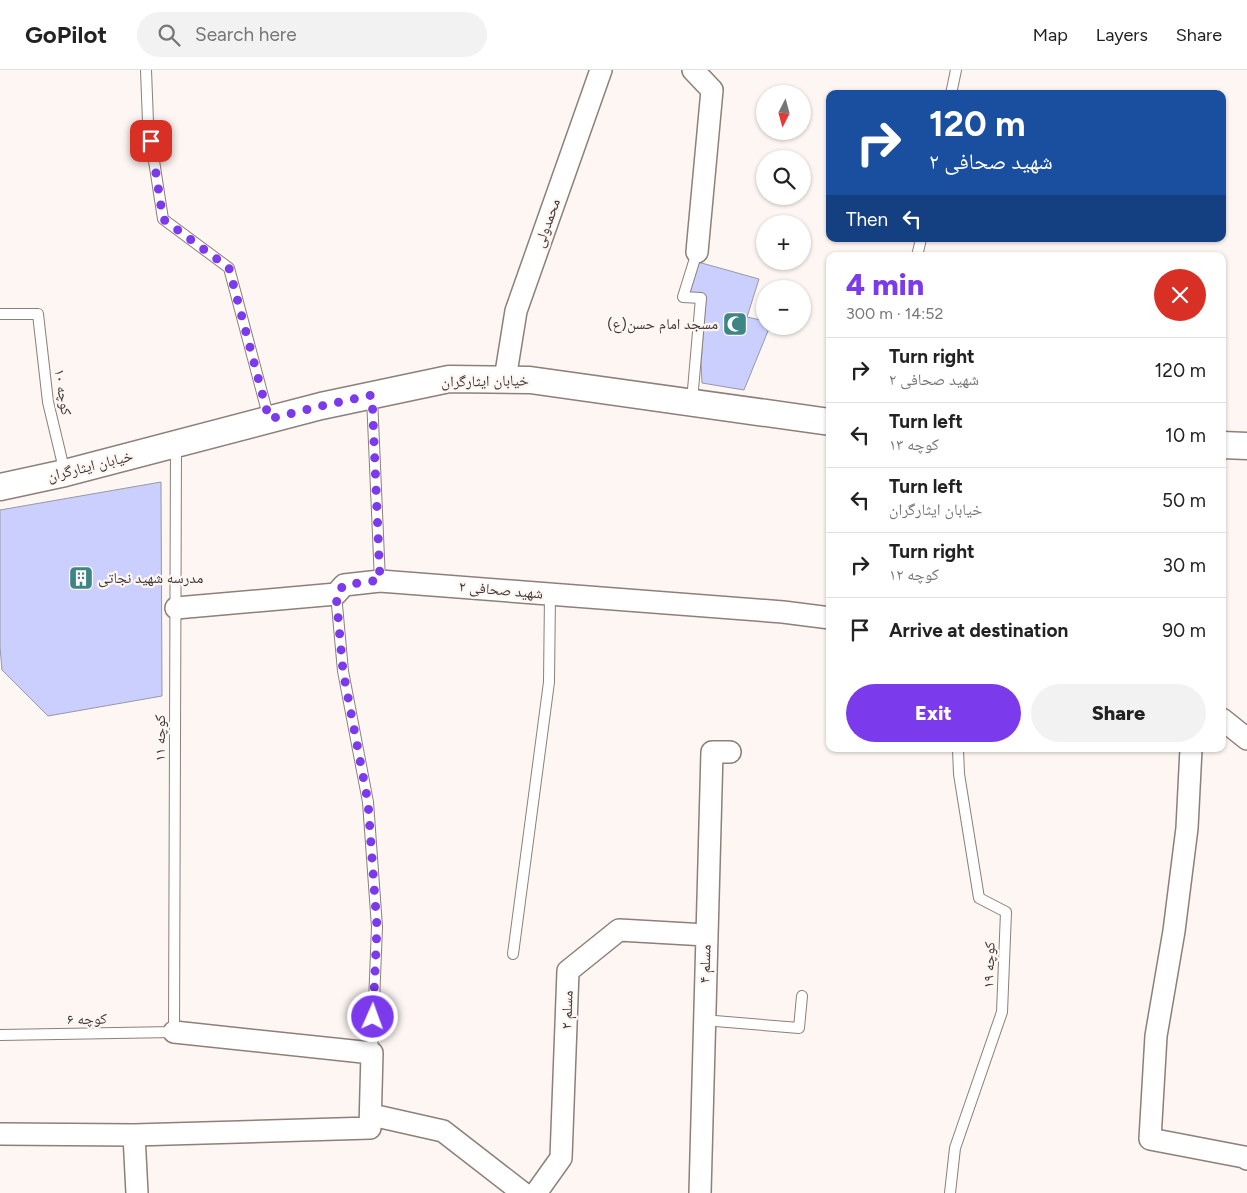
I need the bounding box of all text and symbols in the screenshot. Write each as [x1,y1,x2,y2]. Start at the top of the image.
search box [137,12,487,57]
text: GoPilot [25,20,107,49]
icon: search [155,21,183,49]
text: Search here [195,23,297,46]
text: Map [1033,24,1068,46]
text: Layers [1096,24,1148,46]
text: Share [1176,24,1222,46]
north arrow [756,85,811,140]
map controls [756,85,811,335]
text: 120 m [929,103,1026,145]
icon: right [846,110,911,175]
pin [130,120,172,162]
icon: arrive [137,127,165,155]
text: شهید صحافی ۲ [929,148,1053,175]
button: search [756,150,811,205]
street label: محمدولی [530,196,565,250]
icon: left [898,205,926,233]
text: Then [846,208,888,231]
button: + [756,215,811,270]
text: 4 min [846,266,924,303]
button: close [1154,269,1206,321]
button: − [756,280,811,335]
text: 300 m · 14:52 [846,304,944,323]
mosque icon: مسجد امام حسن(ع) [722,311,748,337]
place label: مسجد امام حسن(ع) [607,315,718,334]
text: Turn right [889,345,975,368]
icon: right [846,356,874,384]
text: 120 m [1154,359,1206,382]
street label: کوچه ۱۰ [50,367,76,417]
text: شهید صحافی ۲ [889,370,979,389]
street label: خیابان ایثارگران [441,371,529,392]
text: Turn left [889,410,963,433]
icon: left [846,421,874,449]
text: 10 m [1165,424,1206,447]
text: کوچه ۱۳ [889,435,939,454]
street label: خیابان ایثارگران [45,447,135,486]
text: Turn left [889,475,963,498]
icon: left [846,486,874,514]
text: 50 m [1162,489,1206,512]
text: خیابان ایثارگران [889,500,982,519]
text: Turn right [889,540,975,563]
icon: right [846,551,874,579]
text: 30 m [1163,554,1206,577]
building icon: مدرسه شهید نجاتی [68,565,94,591]
text: کوچه ۱۲ [889,565,939,584]
place label: مدرسه شهید نجاتی [98,569,203,588]
street label: شهید صحافی ۲ [458,577,544,604]
icon: arrive [846,616,874,644]
text: Arrive at destination [889,619,1068,642]
text: 90 m [1162,619,1206,642]
button: Exit [846,684,1021,742]
button: Share [1031,684,1206,742]
street label: کوچه ۱۱ [151,715,169,761]
street label: کوچه ۱۹ [979,941,999,989]
street label: مسلم ۴ [695,944,716,984]
position arrow [346,990,398,1042]
street label: مسلم ۲ [557,990,578,1030]
street label: کوچه ۶ [67,1010,107,1028]

